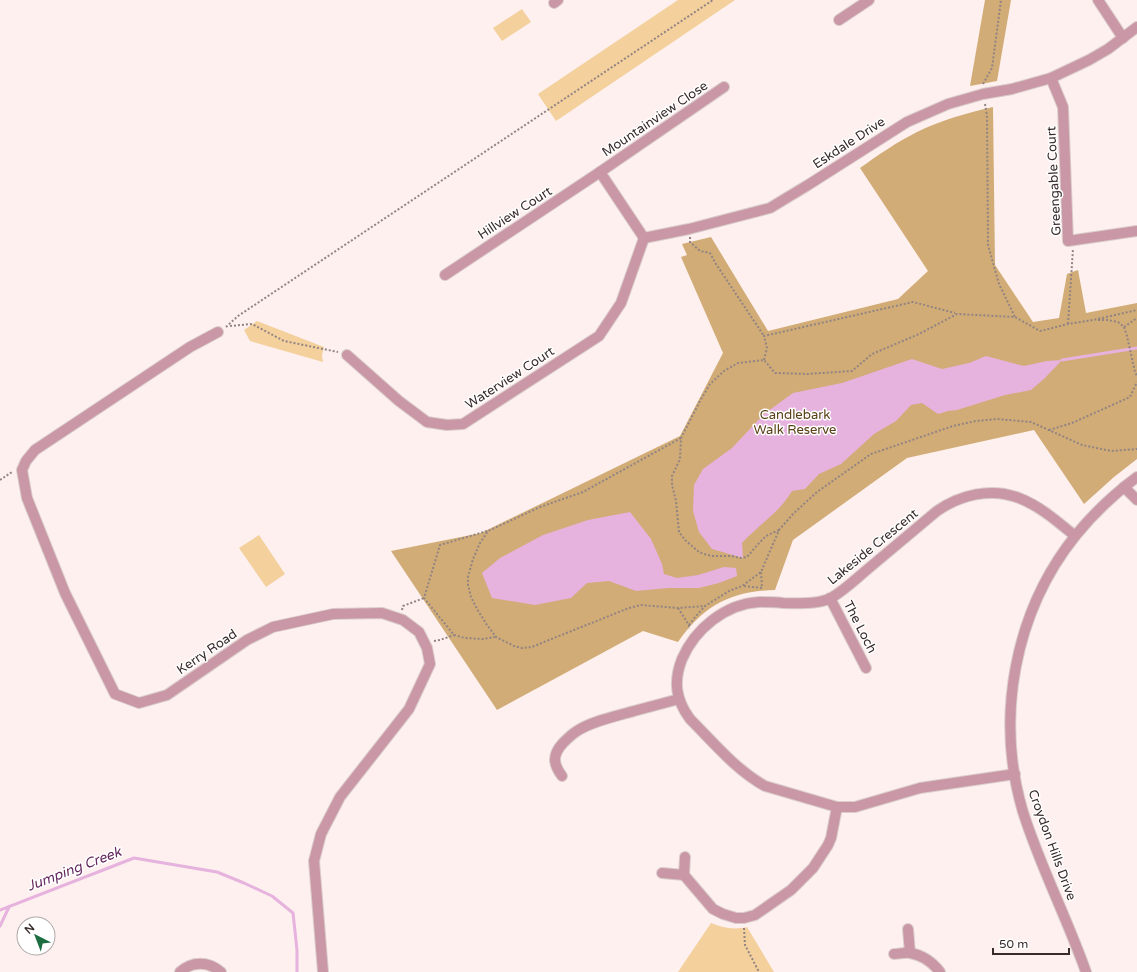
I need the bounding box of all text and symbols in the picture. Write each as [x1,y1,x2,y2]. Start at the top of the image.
street label: Mountainview Close [599,78,711,160]
street label: Eskdale Drive [810,114,888,172]
street label: Greengable Court [1043,126,1065,236]
street label: Hillview Court [475,183,555,243]
street label: Waterview Court [463,343,557,413]
park label: Candlebark Walk Reserve [754,407,836,438]
street label: Lakeside Crescent [825,506,922,588]
street label: The Loch [840,598,880,656]
street label: Kerry Road [174,626,240,678]
street label: Croydon Hills Drive [1024,787,1080,903]
water label: Jumping Creek [25,843,125,895]
north arrow [16,916,56,956]
text: N [22,921,37,937]
scale bar [993,930,1069,956]
text: 50 m [999,937,1028,951]

